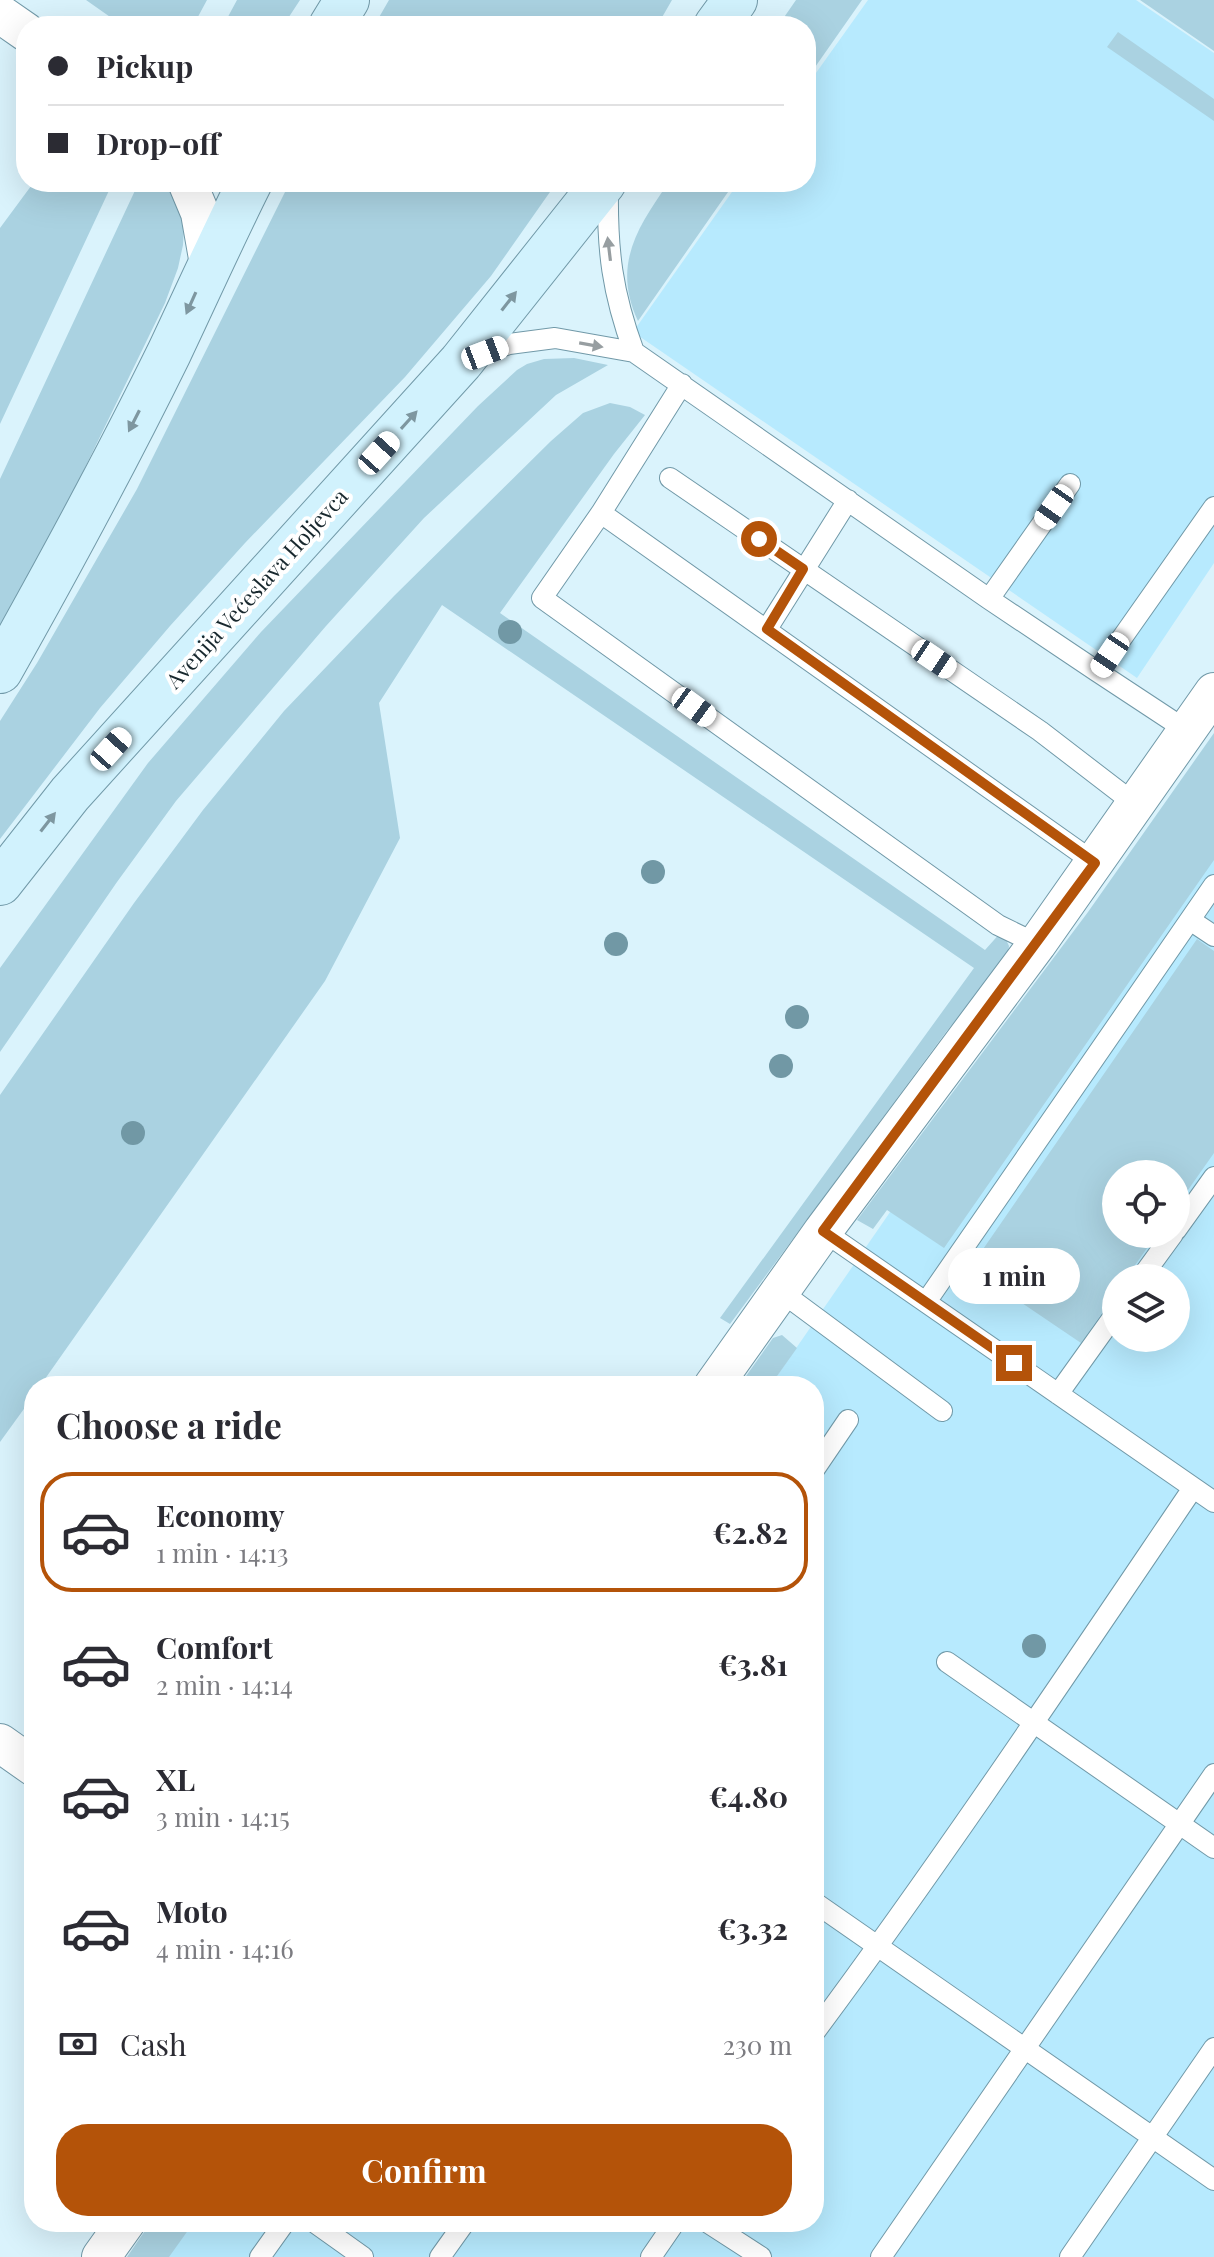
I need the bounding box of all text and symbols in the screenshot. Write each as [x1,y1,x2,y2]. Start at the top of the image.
text: Pickup [96,46,193,86]
text: Drop-off [96,123,220,163]
one-way arrow [602,236,615,261]
one-way arrow [185,291,198,314]
one-way arrow [501,291,517,311]
car [458,333,512,373]
one-way arrow [579,339,604,351]
one-way arrow [128,409,141,432]
one-way arrow [400,410,417,430]
car [354,427,404,479]
car [1030,480,1078,534]
street label: Avenija Većeslava Holjevca [157,482,354,695]
route start [741,521,777,557]
car [1087,628,1133,682]
car [907,636,961,682]
car [668,683,720,731]
car [86,723,136,775]
one-way arrow [40,812,56,832]
map controls [1102,1160,1190,1352]
button: locate [1102,1160,1190,1248]
callout: 1 min [948,1247,1080,1303]
text: 1 min [982,1258,1046,1293]
button: layers [1102,1264,1190,1352]
route end [996,1345,1032,1381]
text: Choose a ride [56,1400,282,1448]
text: Economy [156,1495,285,1535]
icon: car [60,1496,132,1568]
text: €2.82 [713,1512,788,1552]
text: 1 min · 14:13 [156,1535,288,1570]
text: Comfort [156,1627,273,1667]
icon: car [60,1628,132,1700]
text: €3.81 [718,1644,788,1684]
text: 2 min · 14:14 [156,1667,293,1702]
text: XL [156,1759,195,1799]
icon: car [60,1760,132,1832]
text: €4.80 [709,1776,788,1816]
text: 3 min · 14:15 [156,1799,290,1834]
text: Moto [156,1891,228,1931]
icon: car [60,1892,132,1964]
text: €3.32 [717,1908,788,1948]
text: 4 min · 14:16 [156,1931,294,1966]
icon: cash [56,2022,100,2066]
text: Cash [120,2024,187,2064]
text: 230 m [723,2027,792,2062]
button: Confirm [56,2124,792,2216]

